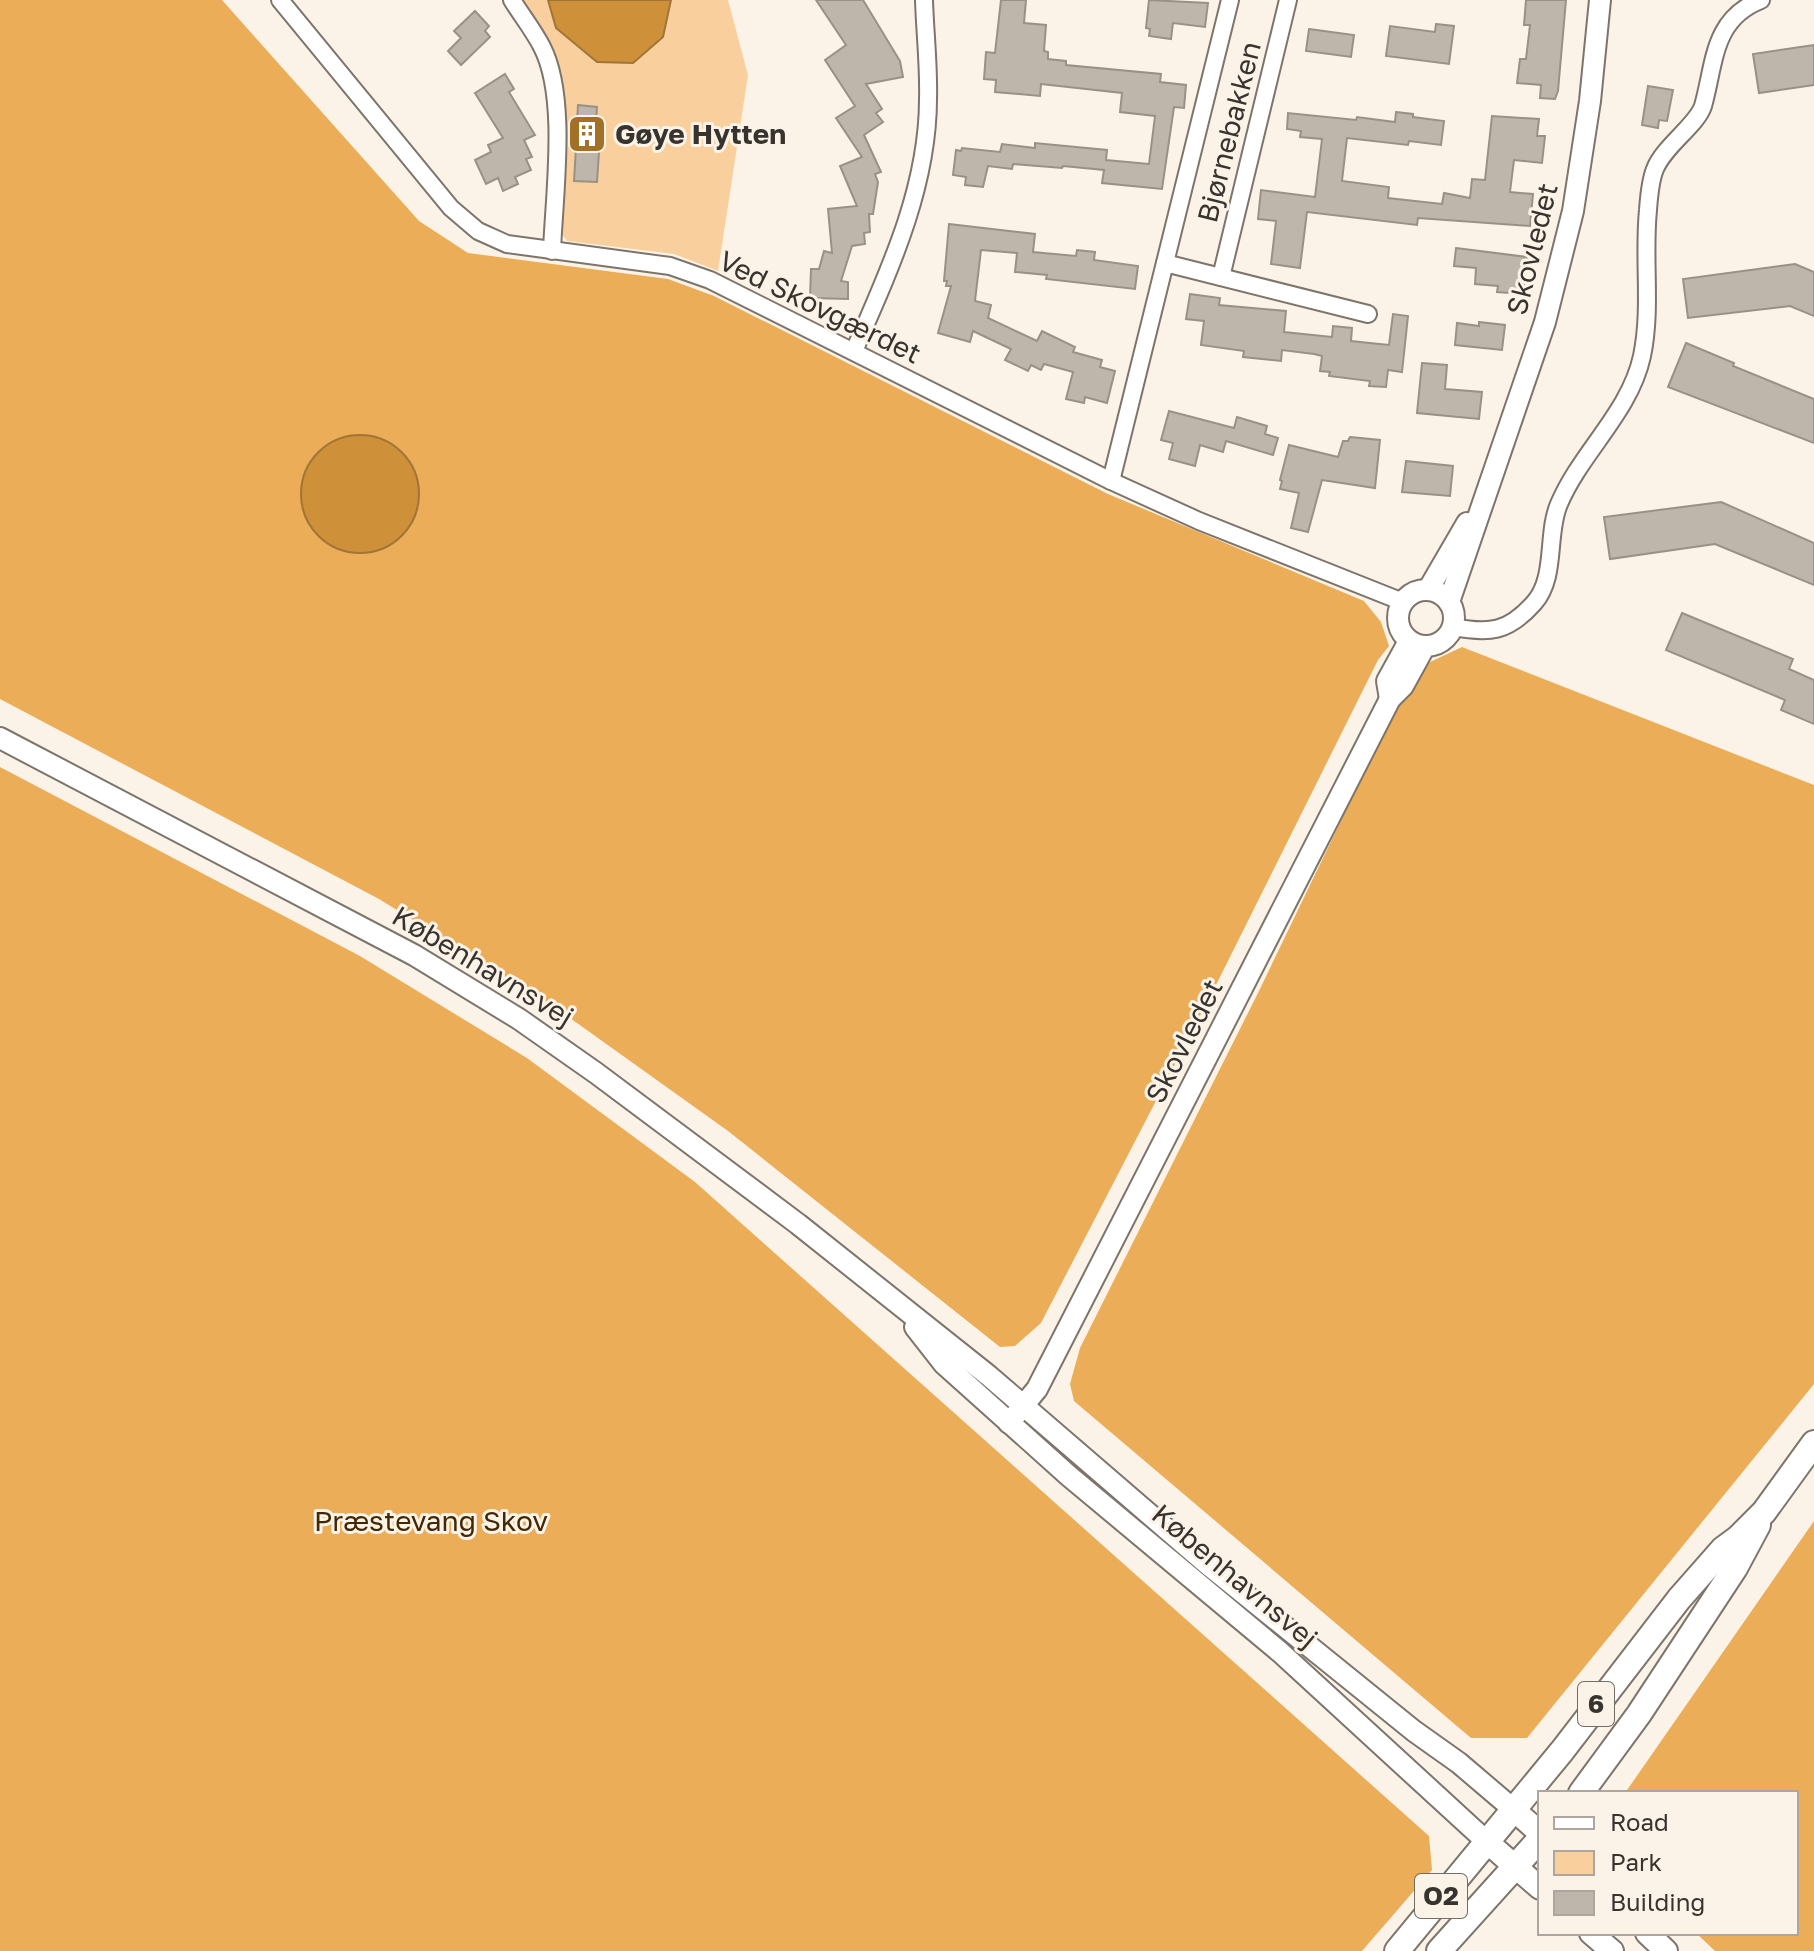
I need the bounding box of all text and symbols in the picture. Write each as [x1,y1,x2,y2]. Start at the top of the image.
street label: Bjørnebakken [1190,38,1267,226]
building icon: Gøye Hytten [566,113,608,155]
place label: Gøye Hytten [615,117,786,150]
street label: Skovledet [1499,180,1564,318]
street label: Ved Skovgærdet [714,243,927,370]
street label: Københavnsvej [387,898,580,1033]
street label: Skovledet [1138,973,1229,1108]
street label: Københavnsvej [1146,1497,1325,1654]
park label: Præstevang Skov [314,1504,548,1537]
road number: 6 [1578,1682,1614,1726]
legend [1538,1791,1798,1935]
text: Road [1610,1807,1669,1836]
text: Park [1610,1847,1662,1876]
road number: O2 [1415,1874,1467,1918]
text: Building [1610,1887,1705,1916]

